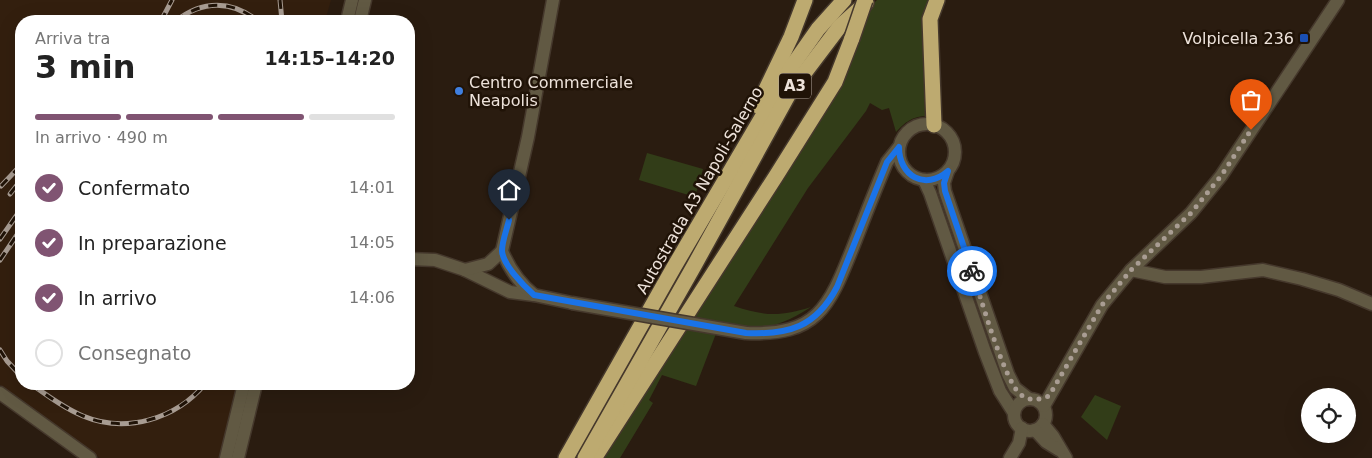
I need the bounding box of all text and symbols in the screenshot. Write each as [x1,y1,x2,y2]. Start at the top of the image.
text: Arriva tra [35,29,110,48]
place label: Volpicella 236 [1183,29,1294,48]
marker: Volpicella 236 [1298,32,1310,44]
text: 14:15–14:20 [265,47,395,69]
text: 3 min [35,48,136,86]
place label: Centro Commerciale Neapolis [469,73,633,110]
road number: A3 [779,74,811,98]
pin [1230,79,1272,130]
street label: Autostrada A3 Napoli-Salerno [632,83,767,297]
marker: Centro Commerciale Neapolis [453,85,465,97]
icon: bag [1237,86,1265,114]
text: In arrivo · 490 m [35,128,168,147]
pin [488,169,530,220]
icon: check [35,174,63,202]
icon: home [495,176,523,204]
text: Confermato [78,177,190,199]
text: 14:01 [349,178,395,197]
icon: check [35,229,63,257]
text: In preparazione [78,232,227,254]
text: 14:05 [349,233,395,252]
courier [947,246,997,296]
icon: bike [958,257,986,285]
icon: check [35,284,63,312]
text: In arrivo [78,287,157,309]
text: 14:06 [349,288,395,307]
text: Consegnato [78,342,191,364]
map controls [1301,388,1356,443]
button: locate [1301,388,1356,443]

